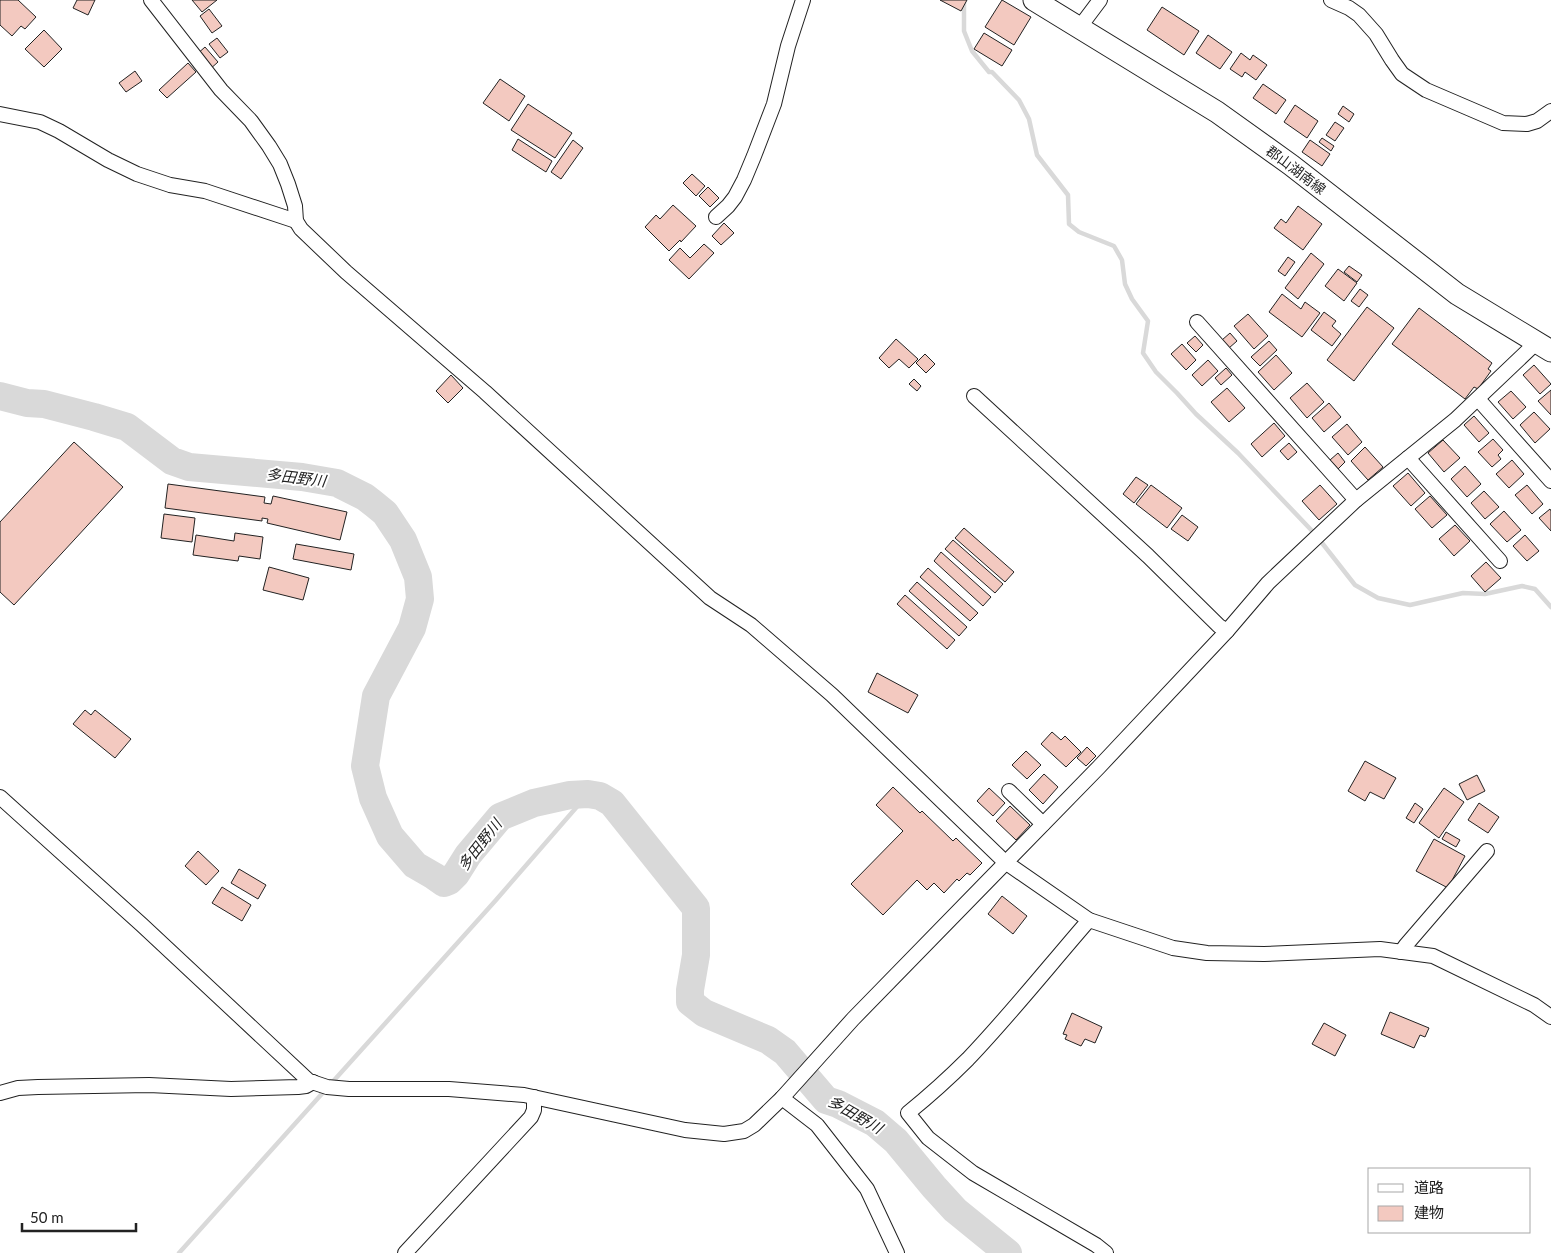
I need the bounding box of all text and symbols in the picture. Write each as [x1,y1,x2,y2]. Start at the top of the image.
street label: 郡山湖南線 [1263,142,1329,197]
water label: 多田野川 [265,464,329,490]
water label: 多田野川 [454,814,506,874]
water label: 多田野川 [825,1091,888,1138]
legend [1368,1168,1531,1233]
text: 道路 [1414,1178,1444,1196]
scale bar [22,1200,136,1232]
text: 建物 [1414,1203,1444,1221]
text: 50 m [30,1208,64,1226]

